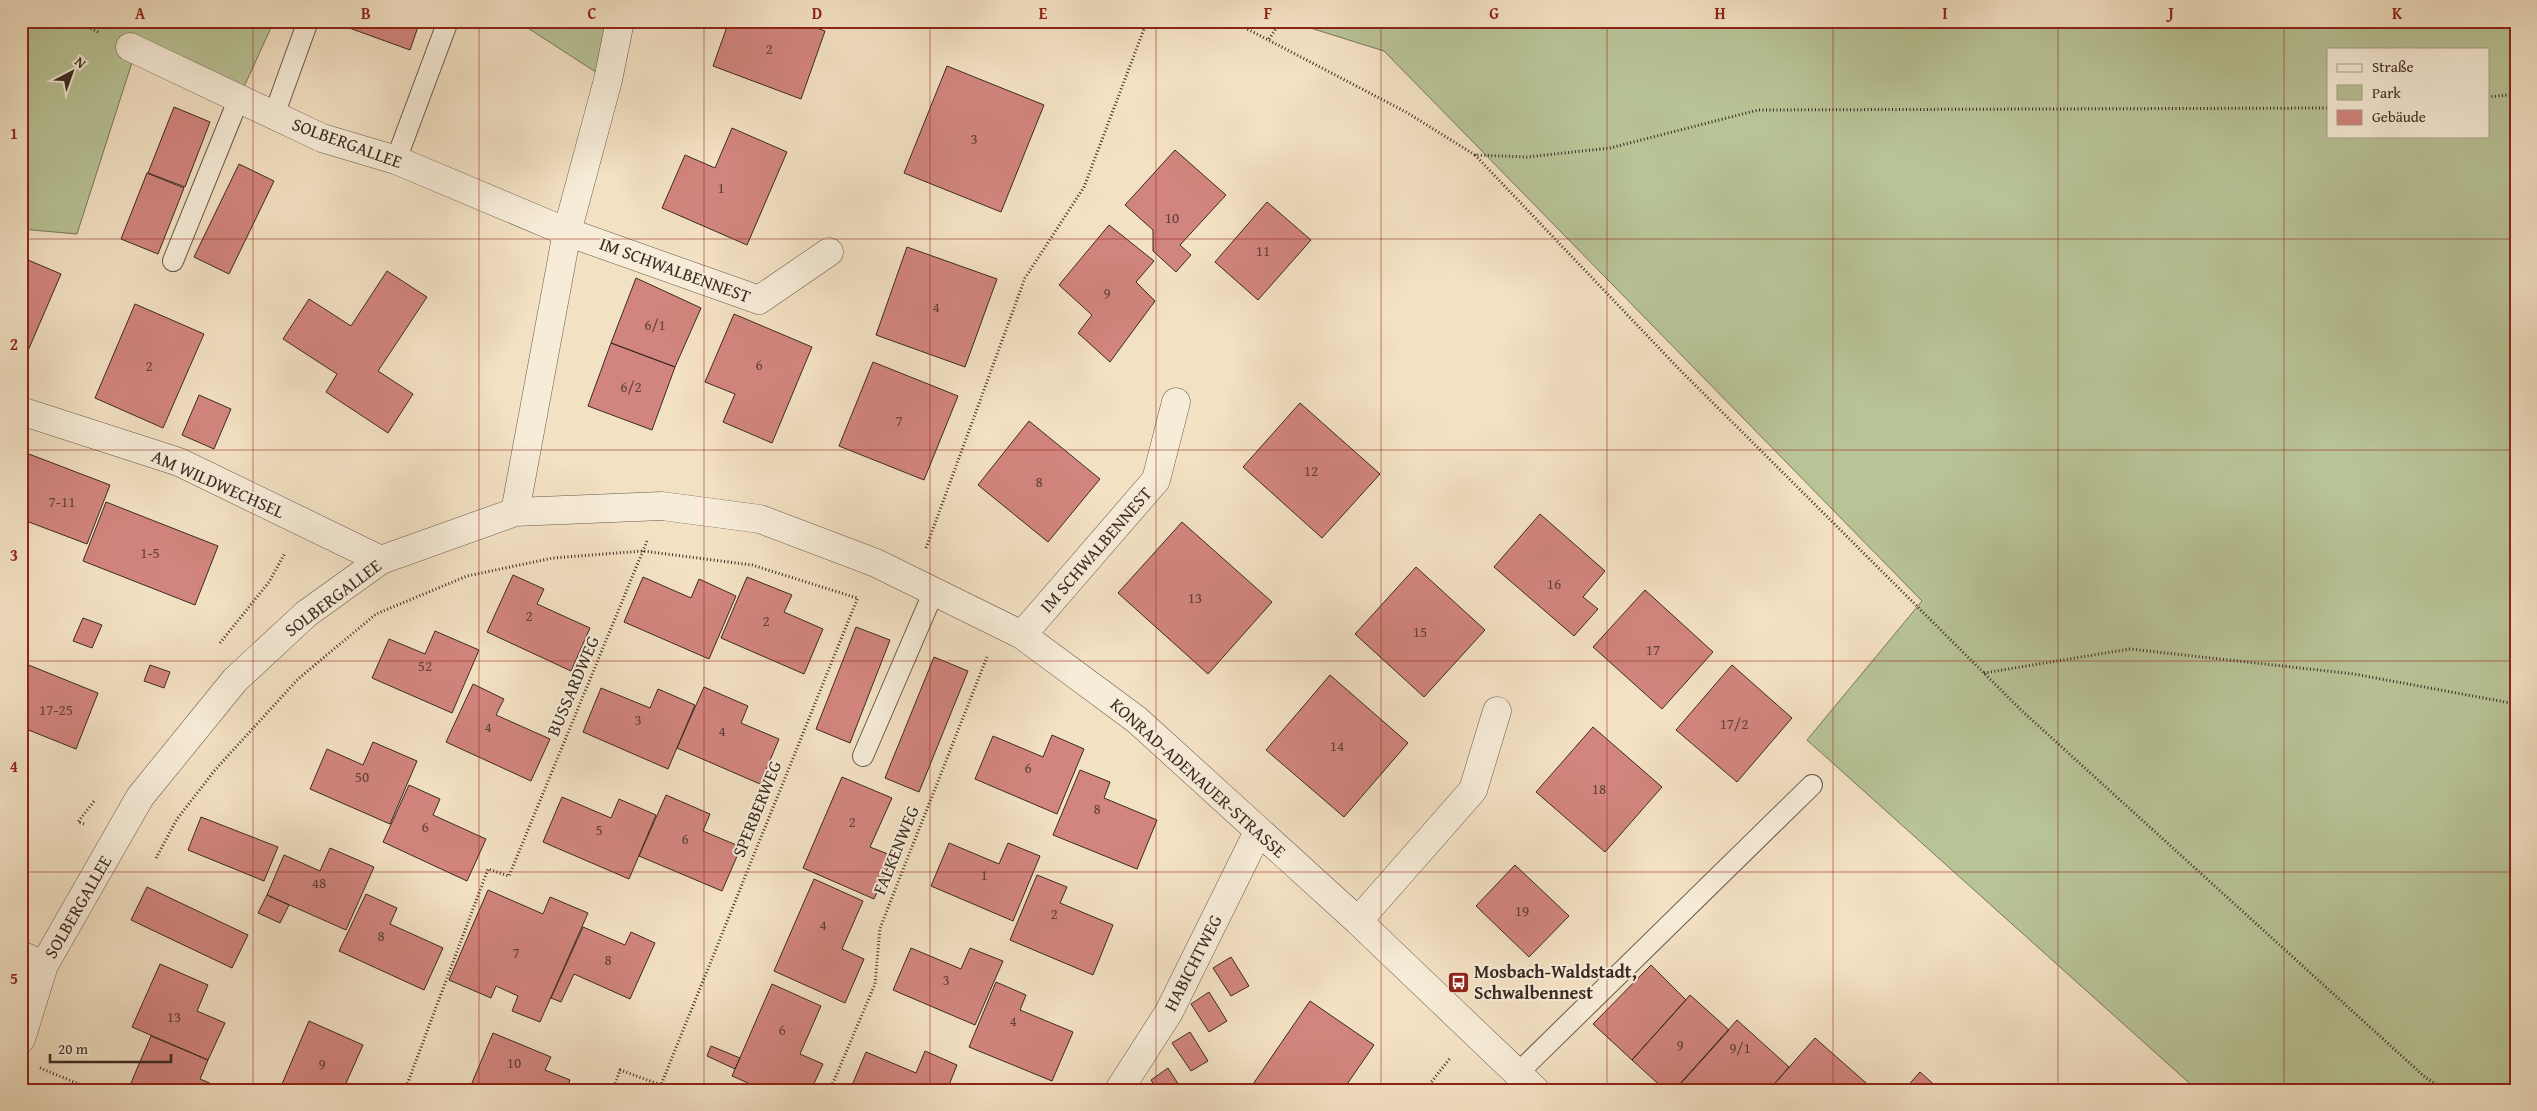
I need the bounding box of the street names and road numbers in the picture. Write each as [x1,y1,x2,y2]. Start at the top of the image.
street label: SOLBERGALLEE [288,110,406,175]
street label: IM SCHWALBENNEST [596,230,755,309]
street label: AM WILDWECHSEL [147,442,289,525]
street label: IM SCHWALBENNEST [1033,481,1158,619]
street label: SOLBERGALLEE [278,552,387,643]
street label: BUSSARDWEG [539,631,606,740]
street label: KONRAD-ADENAUER-STRASSE [1104,691,1292,864]
street label: SPERBERWEG [725,756,788,861]
street label: FALKENWEG [865,801,926,898]
street label: SOLBERGALLEE [37,850,118,963]
street label: HABICHTWEG [1157,909,1229,1016]

